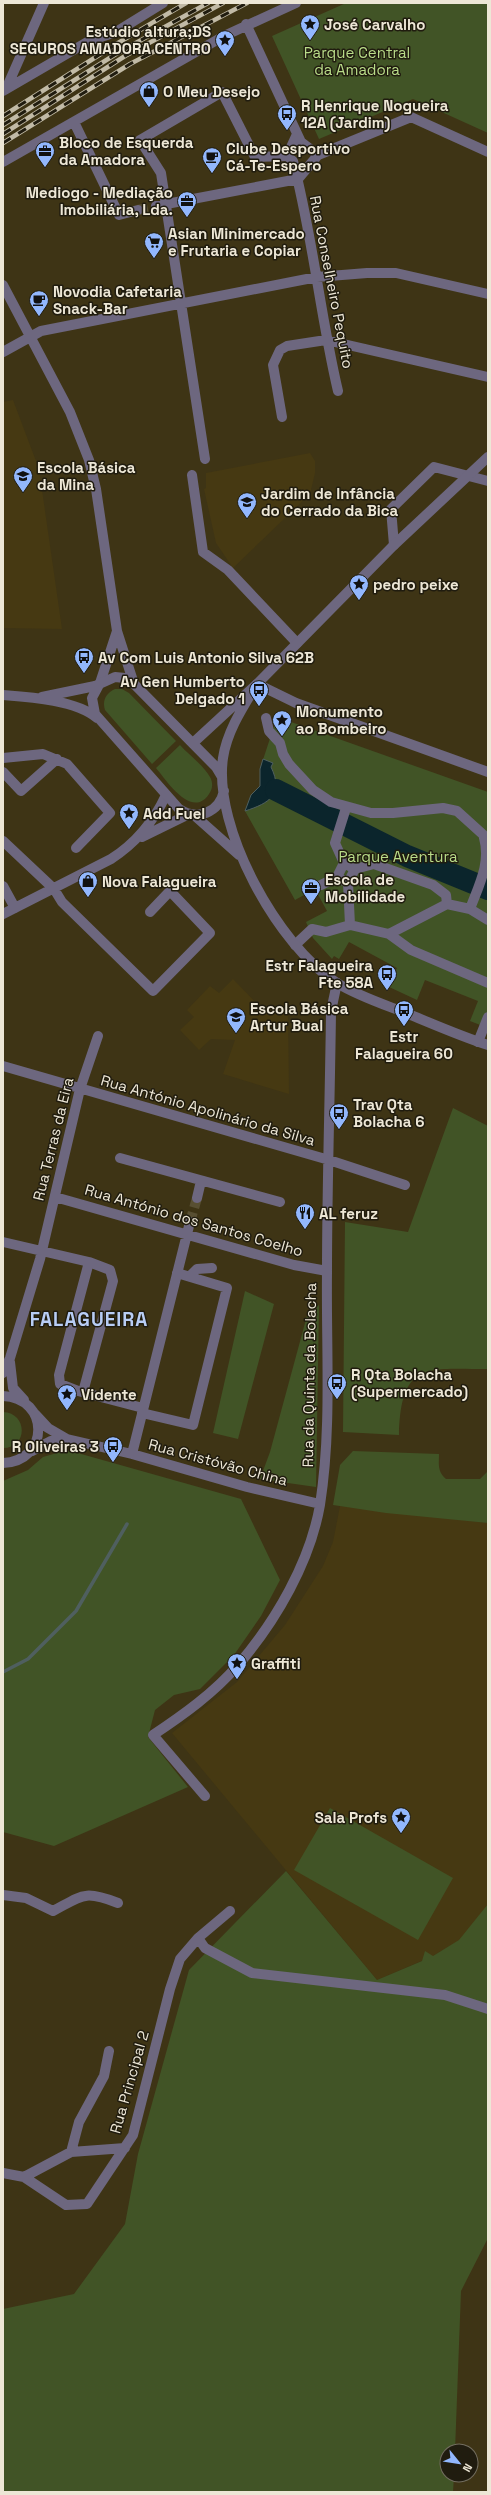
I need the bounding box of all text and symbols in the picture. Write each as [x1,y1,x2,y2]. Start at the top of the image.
place icon: José Carvalho [299,13,321,41]
place label: José Carvalho [324,15,425,34]
place label: Estúdio altura;DS SEGUROS AMADORA CENTRO [10,22,211,58]
place icon: Estúdio altura;DS SEGUROS AMADORA CENTRO [214,29,236,57]
park label: Parque Central da Amadora [304,43,410,79]
shop icon: O Meu Desejo [138,80,160,108]
place label: O Meu Desejo [163,82,260,101]
place label: R Henrique Nogueira 12A (Jardim) [301,96,449,132]
bus stop icon: R Henrique Nogueira 12A (Jardim) [276,103,298,131]
place label: Bloco de Esquerda da Amadora [59,133,194,169]
place label: Clube Desportivo Cá-Te-Espero [226,139,350,175]
office icon: Bloco de Esquerda da Amadora [34,140,56,168]
cafe icon: Clube Desportivo Cá-Te-Espero [201,146,223,174]
place label: Mediogo - Mediação Imobiliária, Lda. [26,183,173,219]
office icon: Mediogo - Mediação Imobiliária, Lda. [176,190,198,218]
street label: Rua Conselheiro Pequito [306,194,358,370]
place label: Asian Minimercado e Frutaria e Copiar [168,224,305,260]
supermarket icon: Asian Minimercado e Frutaria e Copiar [143,231,165,259]
place label: Novodia Cafetaria Snack-Bar [53,282,182,318]
cafe icon: Novodia Cafetaria Snack-Bar [28,289,50,317]
place label: Escola Básica da Mina [37,458,136,494]
school or university icon: Escola Básica da Mina [12,465,34,493]
place label: Jardim de Infância do Cerrado da Bica [261,484,398,520]
school or university icon: Jardim de Infância do Cerrado da Bica [236,491,258,519]
place icon: pedro peixe [348,573,370,601]
place label: pedro peixe [373,575,459,594]
bus stop icon: Av Com Luis Antonio Silva 62B [73,646,95,674]
place label: Av Com Luis Antonio Silva 62B [98,648,314,667]
place label: Av Gen Humberto Delgado 1 [120,672,245,708]
bus stop icon: Av Gen Humberto Delgado 1 [248,679,270,707]
place label: Monumento ao Bombeiro [296,702,387,738]
place icon: Monumento ao Bombeiro [271,709,293,737]
place icon: Add Fuel [118,802,140,830]
place label: Add Fuel [143,804,205,823]
park label: Parque Aventura [338,847,458,866]
shop icon: Nova Falagueira [77,870,99,898]
place label: Escola de Mobilidade [325,870,406,906]
place label: Nova Falagueira [102,872,217,891]
office icon: Escola de Mobilidade [300,877,322,905]
place label: Estr Falagueira Fte 58A [265,956,373,992]
bus stop icon: Estr Falagueira Fte 58A [376,963,398,991]
place label: Escola Básica Artur Bual [250,999,349,1035]
bus stop icon: Estr Falagueira 60 [393,999,415,1027]
school or university icon: Escola Básica Artur Bual [225,1006,247,1034]
place label: Estr Falagueira 60 [355,1027,453,1063]
street label: Rua António Apolinário da Silva [99,1070,318,1150]
street label: Rua Terras da Eira [28,1075,78,1203]
place label: Trav Qta Bolacha 6 [353,1095,424,1131]
bus stop icon: Trav Qta Bolacha 6 [328,1102,350,1130]
street label: Rua António dos Santos Coelho [83,1180,305,1260]
restaurant icon: AL feruz [294,1202,316,1230]
place label: AL feruz [319,1204,378,1223]
street label: Rua da Quinta da Bolacha [298,1282,320,1468]
district label: FALAGUEIRA [30,1307,148,1332]
place label: R Qta Bolacha (Supermercado) [351,1365,468,1401]
bus stop icon: R Qta Bolacha (Supermercado) [326,1372,348,1400]
place icon: Vidente [56,1383,78,1411]
place label: Vidente [81,1385,137,1404]
street label: Rua Cristóvão China [146,1434,290,1490]
bus stop icon: R Oliveiras 3 [102,1435,124,1463]
place label: R Oliveiras 3 [12,1437,99,1456]
place icon: Graffiti [226,1652,248,1680]
place label: Graffiti [251,1654,301,1673]
place icon: Sala Profs [390,1806,412,1834]
place label: Sala Profs [315,1808,387,1827]
street label: Rua Principal 2 [105,2028,153,2136]
north arrow [439,2443,479,2483]
text: N [460,2461,476,2475]

